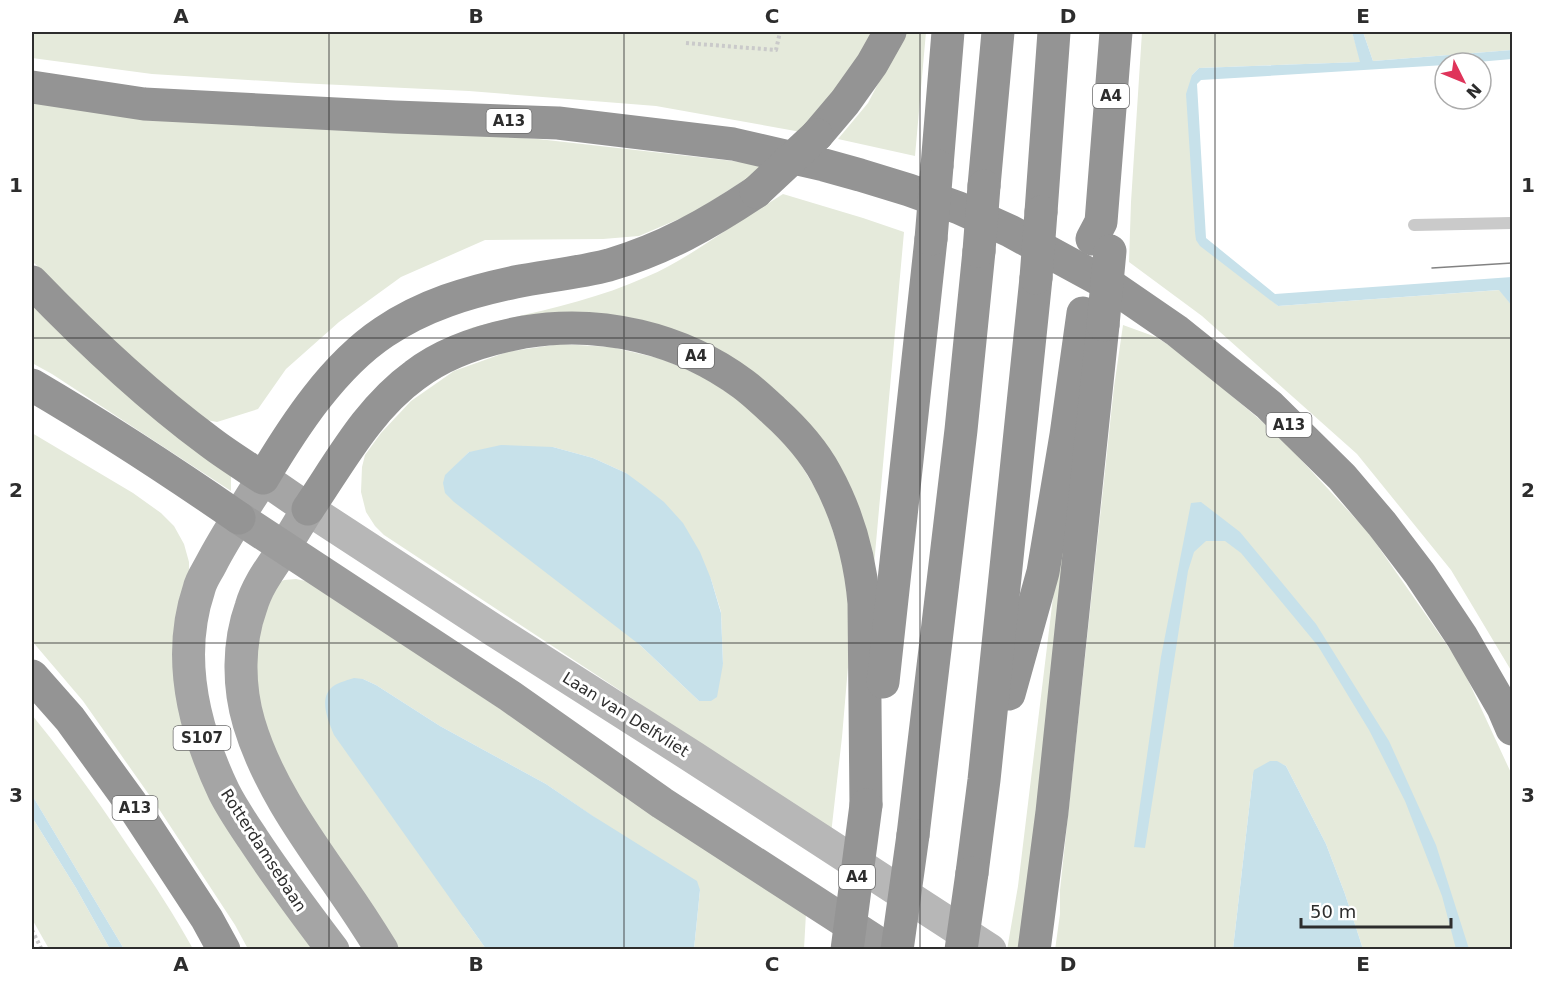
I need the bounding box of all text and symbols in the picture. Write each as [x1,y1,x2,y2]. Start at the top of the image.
text: A [173,4,189,28]
text: B [468,4,484,28]
text: C [765,4,779,28]
text: D [1060,4,1076,28]
text: E [1356,4,1370,28]
north arrow [1433,51,1493,111]
text: N [1462,80,1485,102]
road number: A4 [1093,84,1129,108]
road number: A13 [486,109,532,133]
text: 1 [9,173,23,197]
text: 1 [1521,173,1535,197]
road number: A4 [678,344,714,368]
road number: A13 [1266,413,1312,437]
text: 2 [9,478,23,502]
text: 2 [1521,478,1535,502]
street label: Laan van Delfvliet [559,668,692,761]
road number: S107 [174,726,230,750]
text: 3 [9,783,23,807]
text: 3 [1521,783,1535,807]
street label: Rotterdamsebaan [217,785,310,915]
road number: A13 [112,796,158,820]
road number: A4 [839,865,875,889]
scale bar [1301,891,1451,929]
text: 50 m [1310,901,1356,922]
text: A [173,952,189,976]
text: B [468,952,484,976]
text: C [765,952,779,976]
text: D [1060,952,1076,976]
text: E [1356,952,1370,976]

